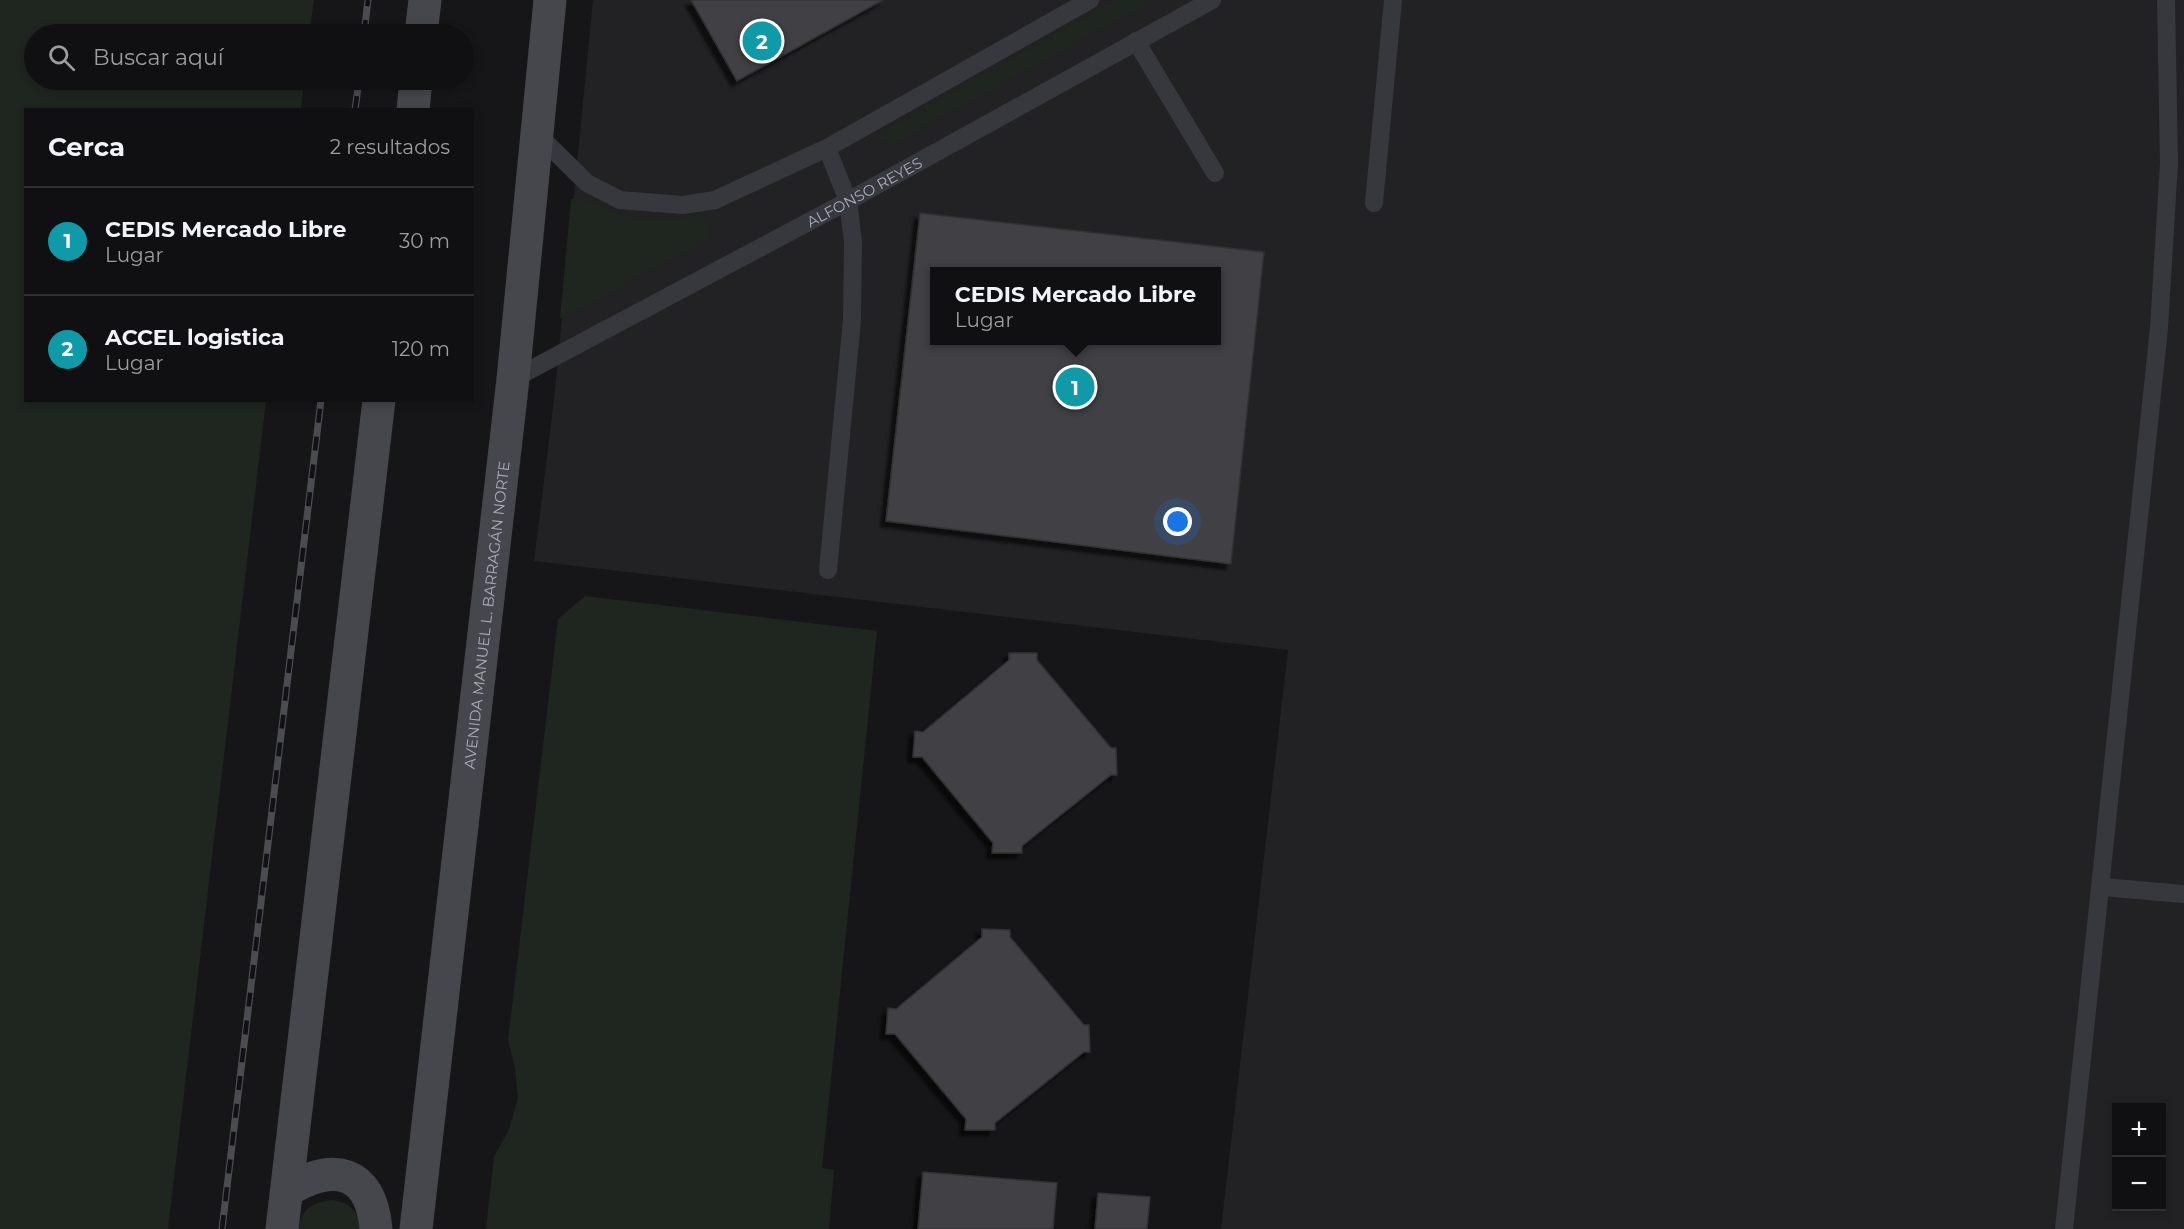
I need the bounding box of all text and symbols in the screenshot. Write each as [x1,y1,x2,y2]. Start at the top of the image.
pin: 2 [742,18,782,63]
search box [24,24,474,90]
icon: search [45,41,78,74]
text: Buscar aquí [93,44,224,71]
text: Cerca [48,131,125,163]
text: 2 resultados [330,135,450,159]
street label: ALFONSO REYES [803,153,925,231]
text: CEDIS Mercado Libre [105,216,346,243]
text: 1 [64,229,71,253]
text: 30 m [399,229,450,253]
text: Lugar [105,243,164,267]
popup [930,267,1221,345]
text: CEDIS Mercado Libre [955,281,1196,308]
text: Lugar [955,308,1013,332]
text: ACCEL logistica [105,324,285,351]
text: 2 [62,337,73,361]
text: 120 m [392,337,450,361]
text: Lugar [105,351,164,375]
pin: 1 [1056,364,1094,410]
street label: AVENIDA MANUEL L. BARRAGÁN NORTE [459,460,513,770]
your location [1163,507,1192,536]
map controls [2112,1103,2166,1211]
button: + [2112,1103,2166,1157]
button: − [2112,1157,2166,1211]

